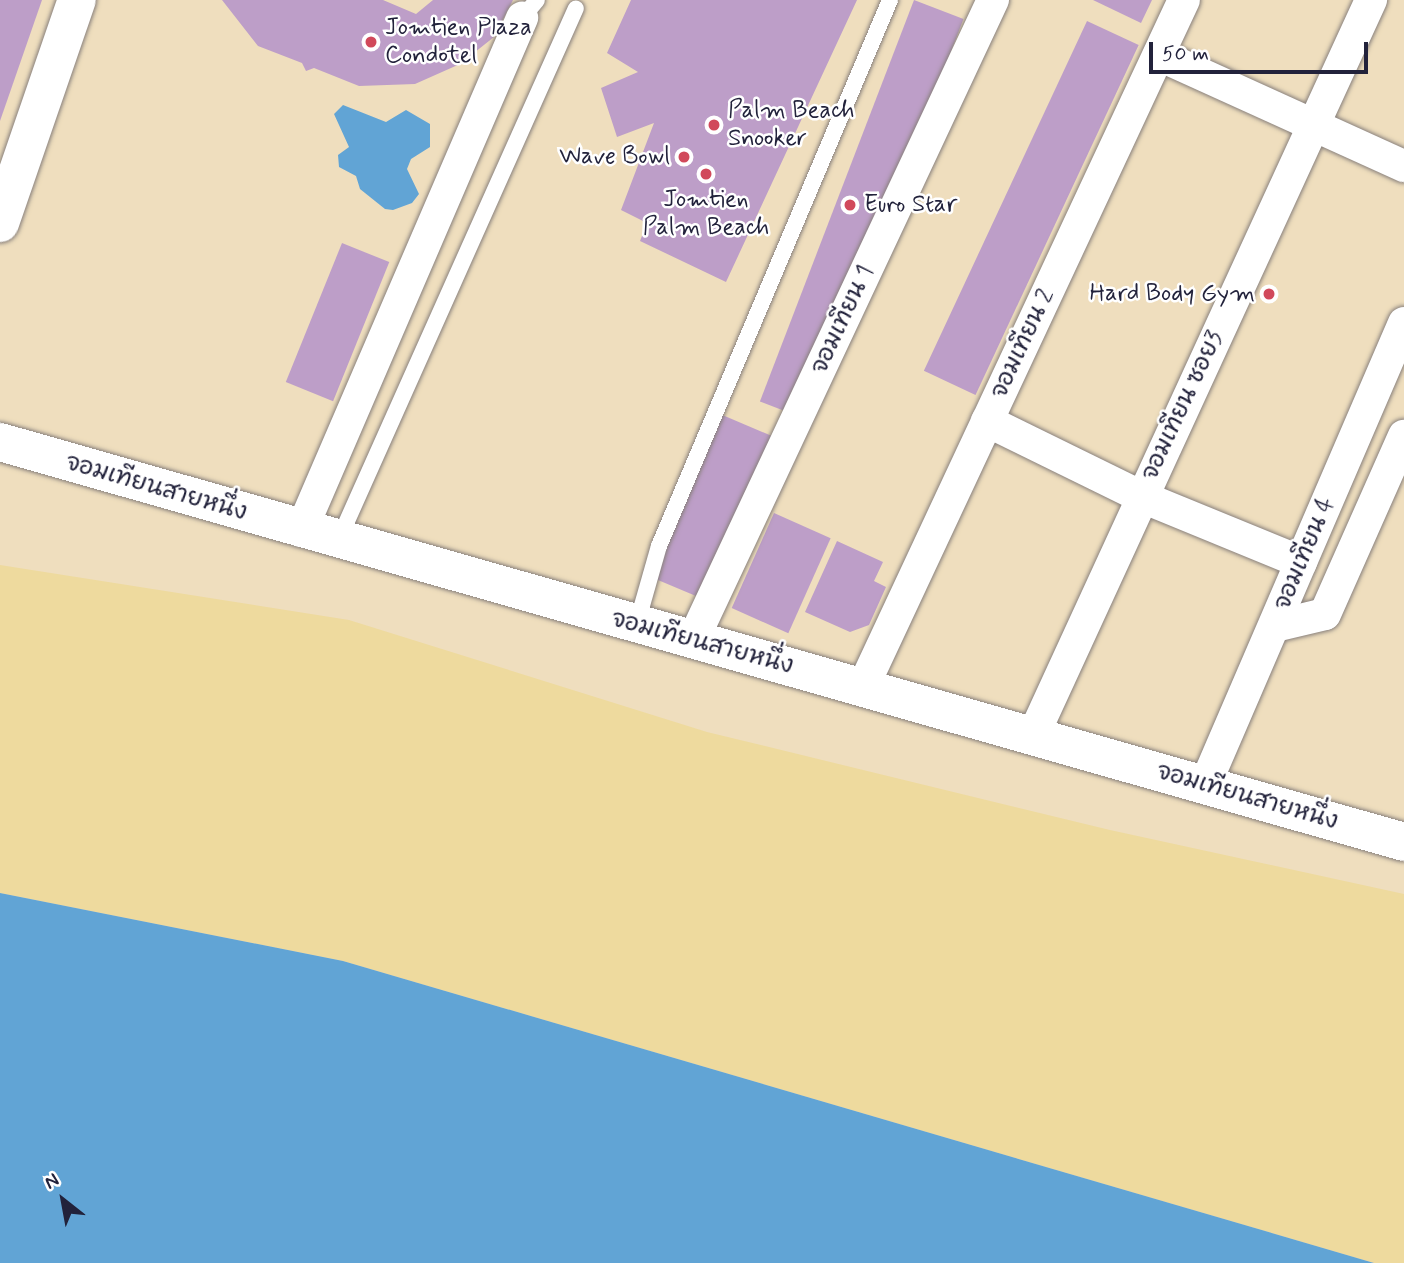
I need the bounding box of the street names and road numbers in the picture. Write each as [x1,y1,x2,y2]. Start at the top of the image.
street label: จอมเทียน 1 [805,261,881,379]
street label: จอมเทียน 2 [985,285,1061,403]
street label: จอมเทียน ซอย3 [1136,327,1230,485]
street label: จอมเทียนสายหนึ่ง [62,448,250,528]
street label: จอมเทียน 4 [1268,493,1342,615]
street label: จอมเทียนสายหนึ่ง [608,605,796,681]
street label: จอมเทียนสายหนึ่ง [1153,757,1341,837]

